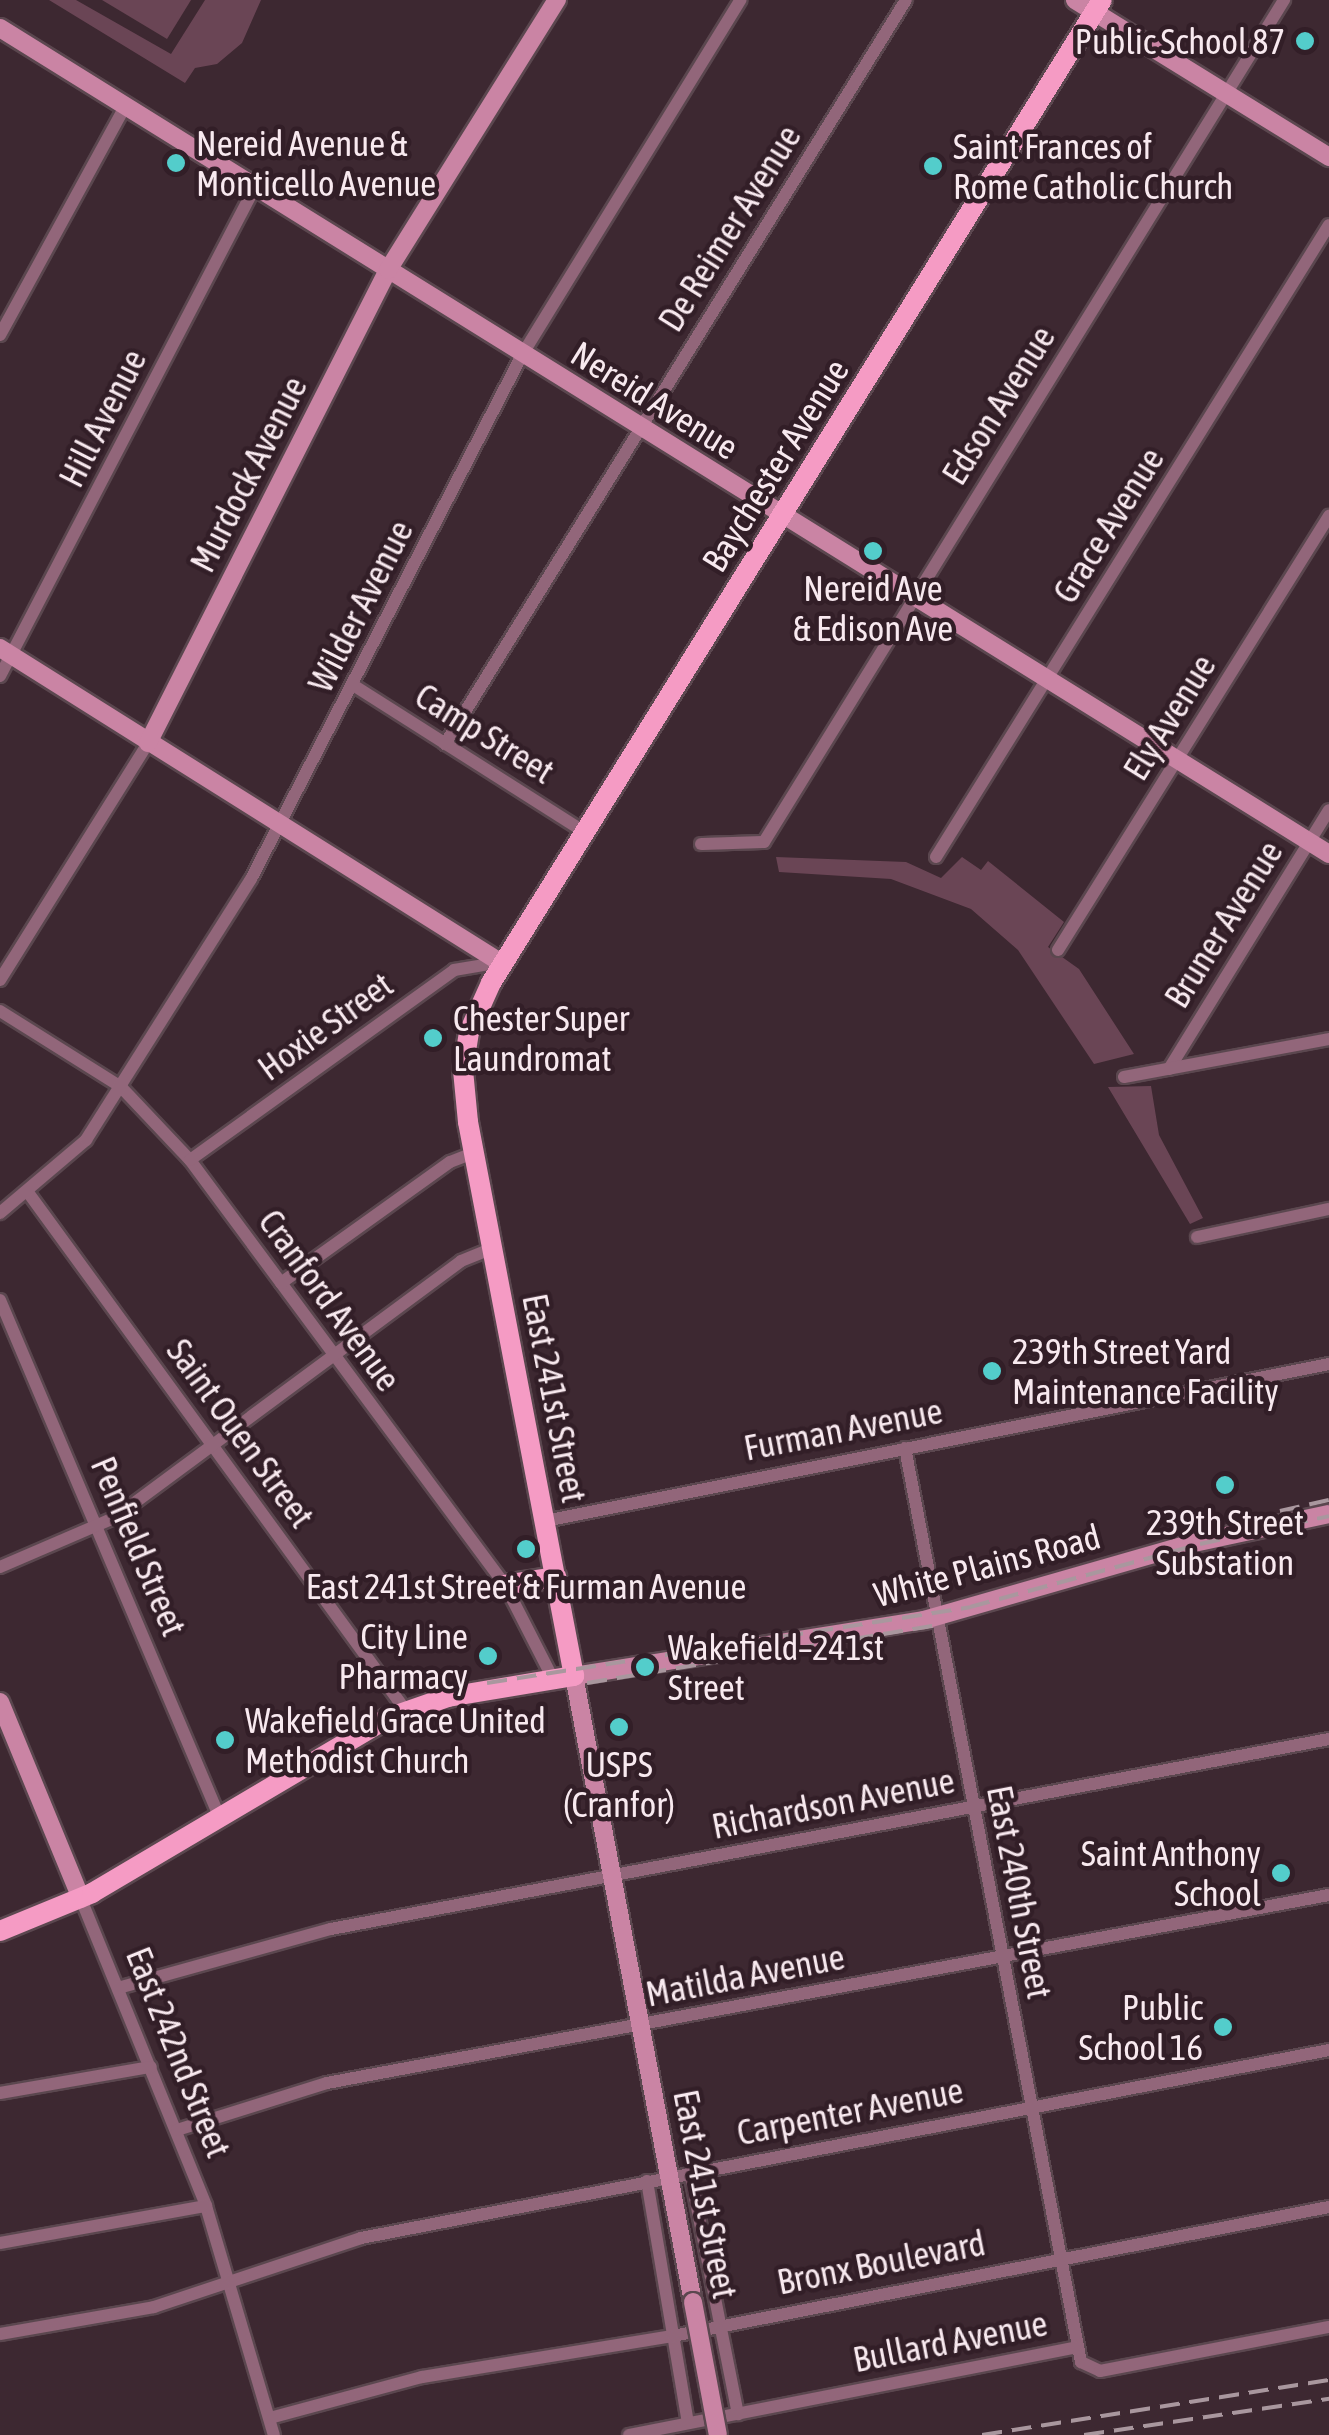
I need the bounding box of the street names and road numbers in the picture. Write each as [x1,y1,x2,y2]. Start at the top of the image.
street label: De Reimer Avenue [649,117,809,339]
street label: Edson Avenue [933,318,1063,492]
street label: Nereid Avenue [564,332,746,468]
street label: Hill Avenue [50,342,154,494]
street label: Baychester Avenue [693,351,857,579]
street label: Murdock Avenue [181,369,315,579]
street label: Grace Avenue [1044,440,1172,610]
street label: Wilder Avenue [299,513,421,699]
street label: Ely Avenue [1114,647,1224,787]
street label: Camp Street [408,674,562,792]
street label: Bruner Avenue [1155,833,1291,1015]
street label: Hoxie Street [250,963,400,1089]
street label: Cranford Avenue [250,1201,410,1399]
street label: East 241st Street [514,1290,596,1506]
street label: Saint Ouen Street [159,1331,323,1535]
street label: Furman Avenue [740,1389,946,1469]
street label: Penfield Street [82,1450,196,1642]
street label: White Plains Road [869,1515,1105,1615]
street label: Richardson Avenue [708,1759,958,1847]
street label: East 240th Street [979,1782,1061,2002]
street label: Matilda Avenue [642,1935,848,2015]
street label: East 242nd Street [118,1941,240,2163]
street label: Carpenter Avenue [733,2068,967,2154]
street label: East 241st Street [665,2086,747,2302]
street label: Bronx Boulevard [773,2221,989,2303]
street label: Bullard Avenue [849,2302,1051,2380]

